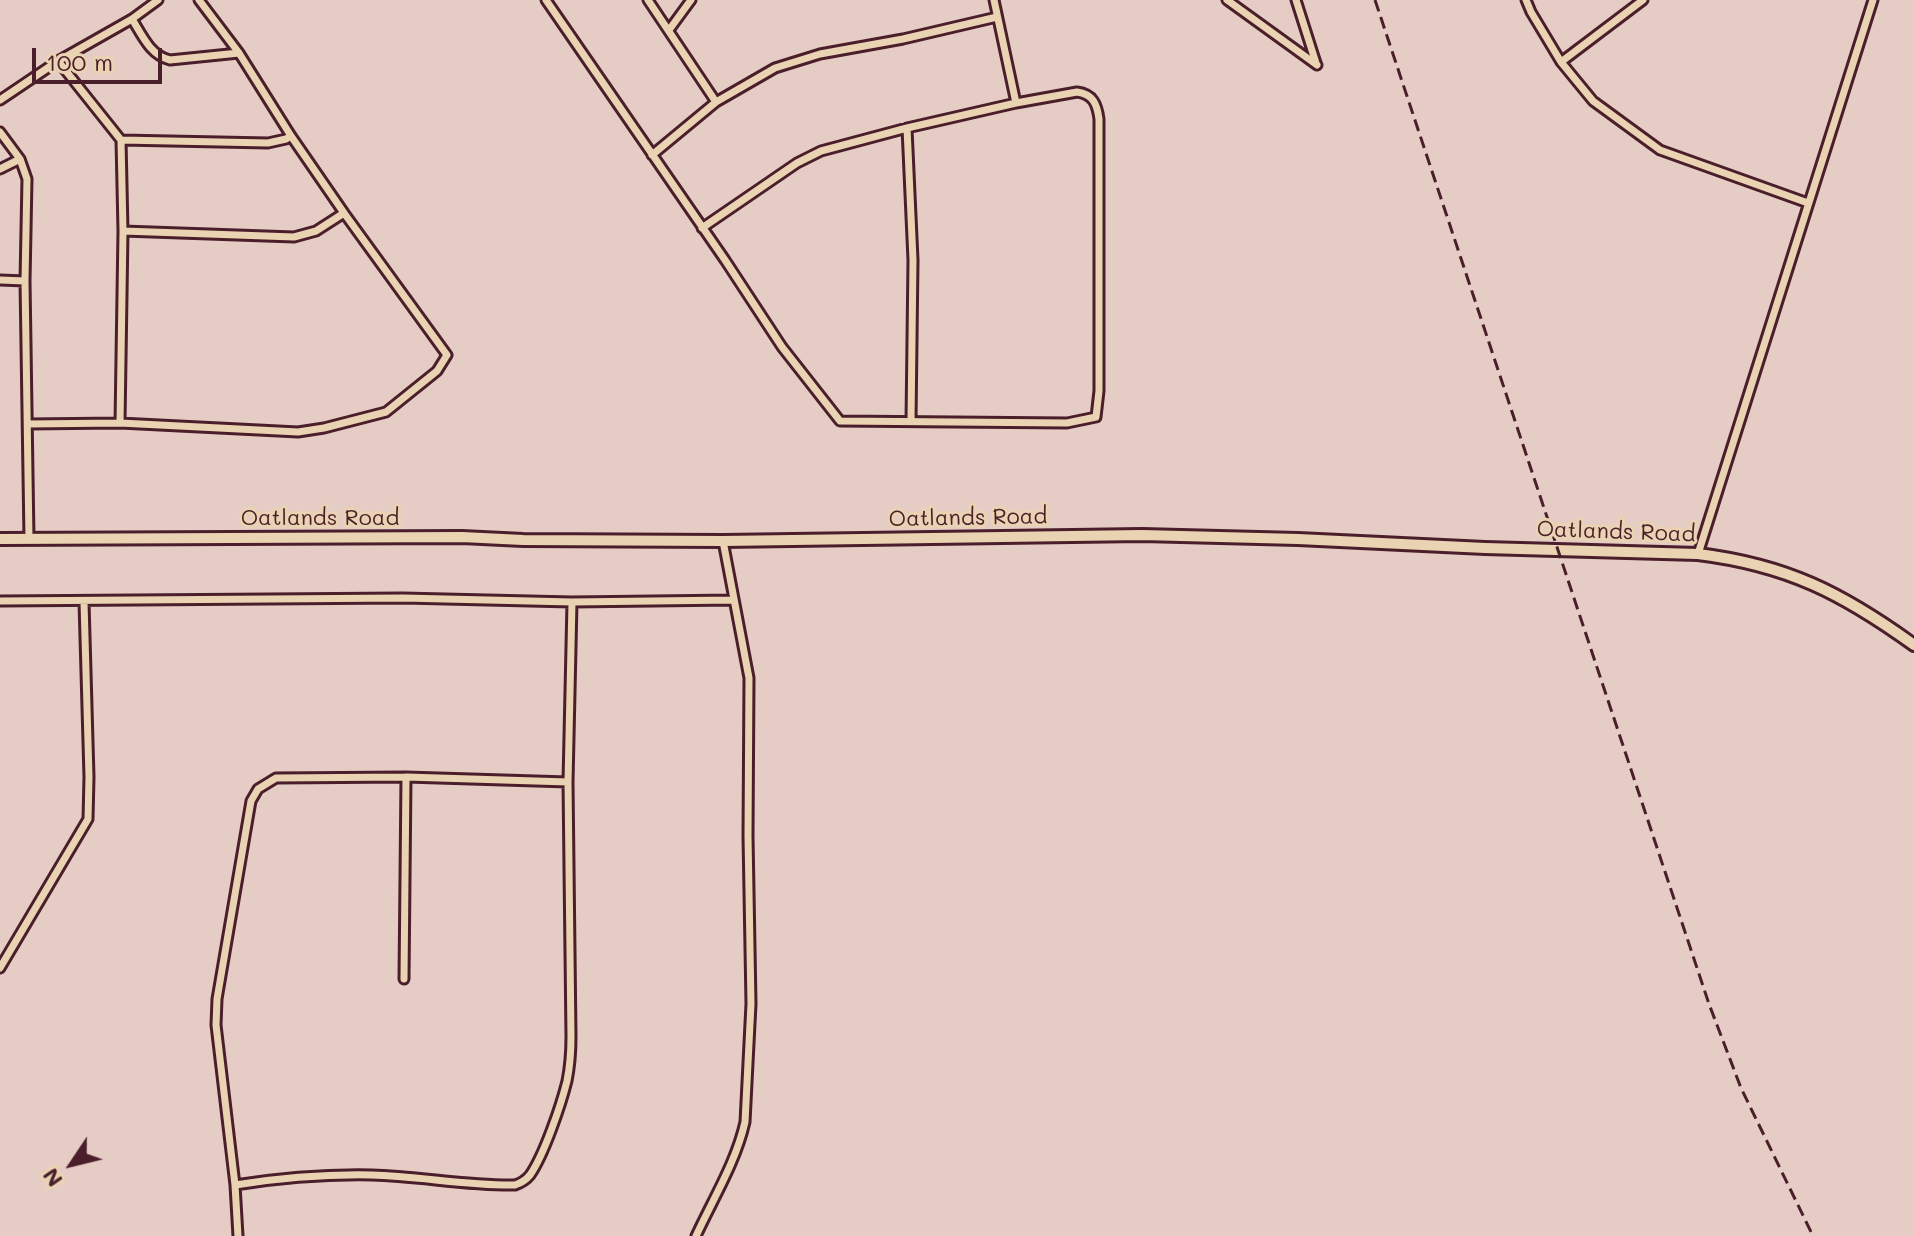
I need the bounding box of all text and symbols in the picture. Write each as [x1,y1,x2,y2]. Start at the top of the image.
scale bar [36,32,166,82]
text: 100 m [46,46,113,77]
street label: Oatlands Road [888,503,1048,533]
street label: Oatlands Road [241,505,399,531]
street label: Oatlands Road [1536,516,1696,548]
north arrow [32,1124,112,1204]
text: N [35,1163,69,1193]

